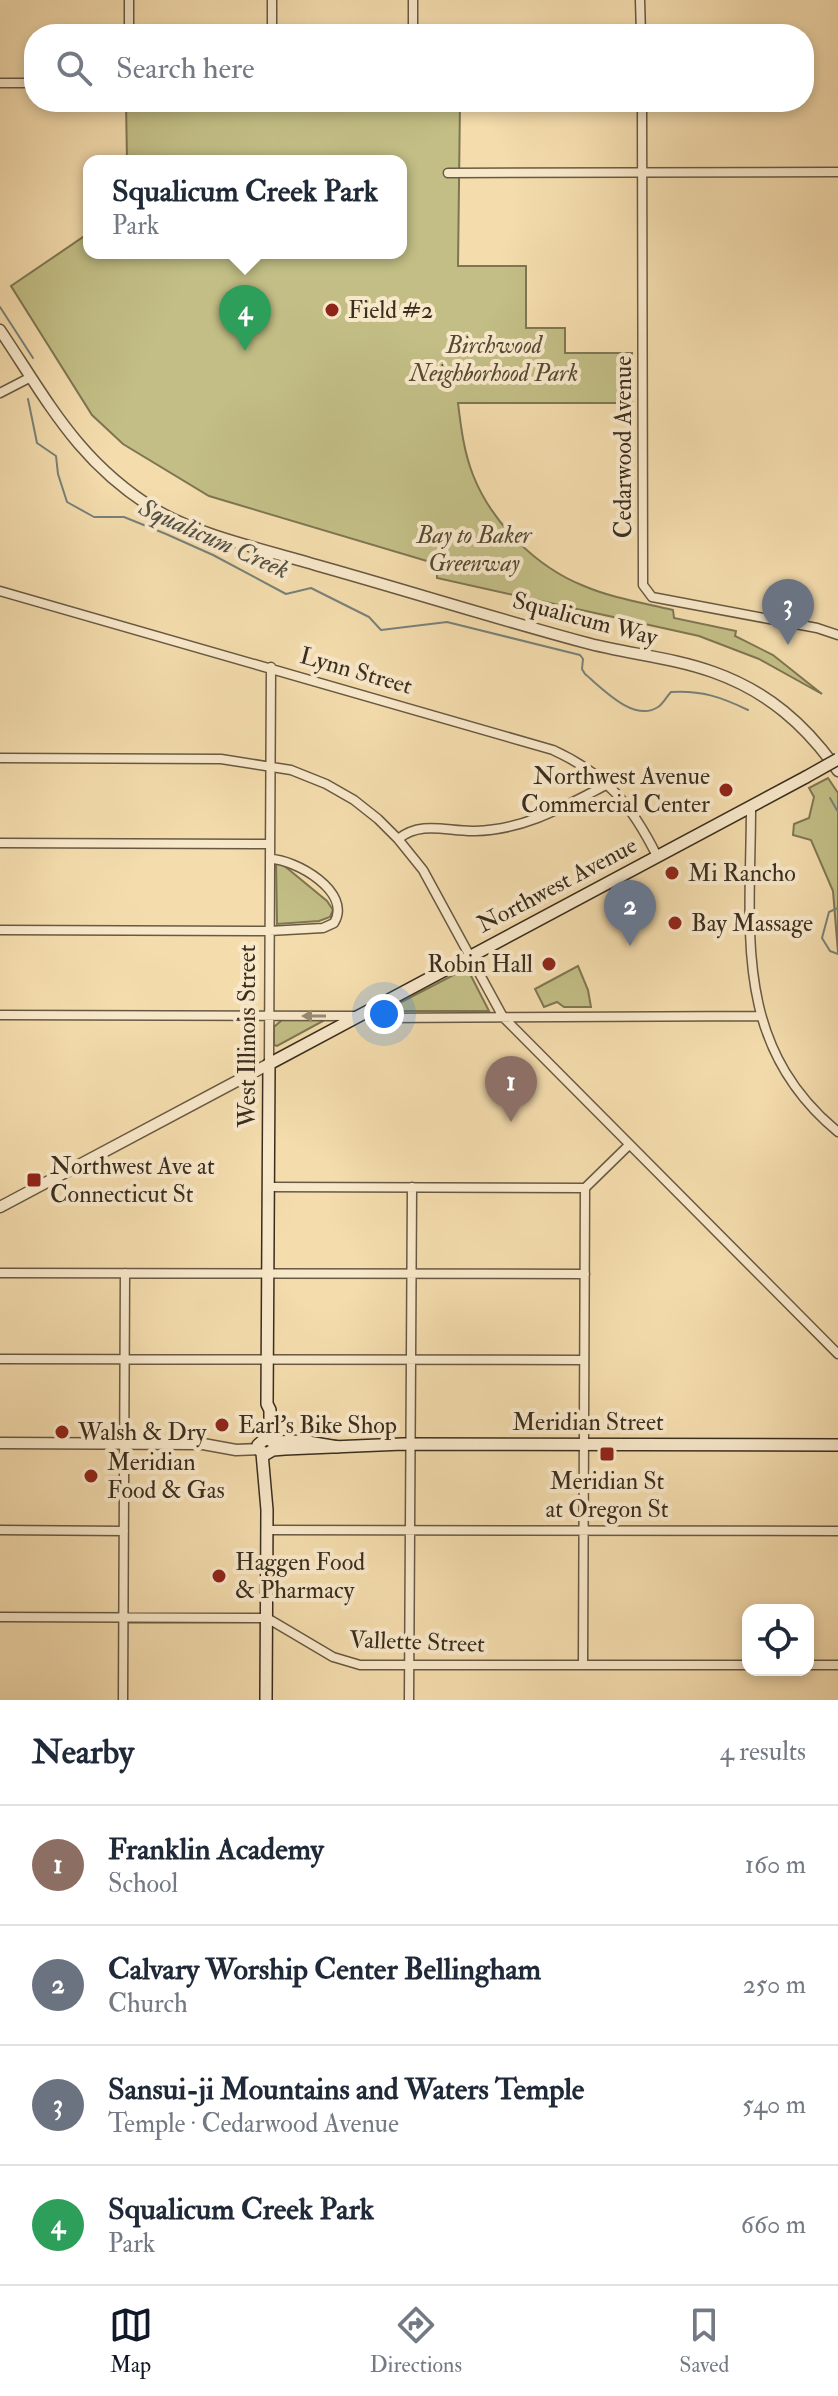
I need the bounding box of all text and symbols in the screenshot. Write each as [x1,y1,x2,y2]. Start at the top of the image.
search box [24,24,814,112]
icon: search [52,46,96,90]
text: Search here [116,50,255,87]
popup [83,155,407,259]
text: Squalicum Creek Park [112,173,378,210]
text: Park [112,210,159,242]
pin: 4 [219,285,271,351]
place label: Field #2 [348,295,433,326]
marker: Field #2 [323,301,341,319]
park label: Birchwood Neighborhood Park [408,330,578,389]
street label: Cedarwood Avenue [608,356,639,538]
water label: Squalicum Creek [133,491,294,586]
park label: Bay to Baker Greenway [416,520,532,579]
pin: 3 [762,579,814,645]
street label: Squalicum Way [509,585,661,653]
street label: Lynn Street [296,640,416,702]
place label: Northwest Avenue Commercial Center [521,761,710,820]
marker: Northwest Avenue Commercial Center [717,781,735,799]
street label: Northwest Avenue [472,830,642,940]
place label: Mi Rancho [688,858,796,889]
marker: Mi Rancho [663,864,681,882]
pin: 2 [604,880,656,946]
place label: Bay Massage [691,908,813,939]
marker: Bay Massage [666,914,684,932]
street label: West Illinois Street [232,944,263,1129]
place label: Robin Hall [427,949,533,980]
marker: Robin Hall [540,955,558,973]
your location [364,994,404,1034]
one-way arrow [301,1010,326,1022]
pin: 1 [485,1056,537,1122]
place label: Northwest Ave at Connecticut St [50,1151,215,1210]
marker: Northwest Ave at Connecticut St [25,1171,43,1189]
street label: Meridian Street [512,1407,664,1438]
place label: Earl's Bike Shop [238,1410,397,1441]
marker: Earl's Bike Shop [213,1416,231,1434]
place label: Walsh & Dry [77,1417,207,1448]
marker: Walsh & Dry [53,1423,71,1441]
marker: Meridian St at Oregon St [598,1445,616,1463]
place label: Meridian Food & Gas [107,1447,225,1506]
place label: Meridian St at Oregon St [545,1466,669,1525]
marker: Meridian Food & Gas [82,1467,100,1485]
place label: Haggen Food & Pharmacy [235,1547,365,1606]
marker: Haggen Food & Pharmacy [210,1567,228,1585]
map controls [742,1604,814,1676]
button: locate [742,1604,814,1676]
street label: Vallette Street [349,1624,485,1660]
text: Nearby [32,1731,134,1774]
text: 4 results [720,1736,806,1768]
text: Franklin Academy [108,1831,324,1868]
text: 1 [53,1849,63,1881]
text: 160 m [745,1849,806,1881]
text: School [108,1868,178,1900]
text: Calvary Worship Center Bellingham [108,1951,541,1988]
text: 2 [51,1969,65,2001]
text: 250 m [743,1969,806,2001]
text: Church [108,1988,188,2020]
text: Sansui-ji Mountains and Waters Temple [108,2071,584,2108]
text: 3 [53,2089,63,2121]
text: 540 m [742,2089,806,2121]
text: Temple · Cedarwood Avenue [108,2108,399,2140]
text: Squalicum Creek Park [108,2191,374,2228]
text: 4 [51,2209,65,2241]
text: 660 m [741,2209,806,2241]
text: Park [108,2228,155,2260]
tab: Map [109,2303,153,2379]
tab: Directions [370,2303,462,2379]
tab: Saved [679,2303,729,2379]

